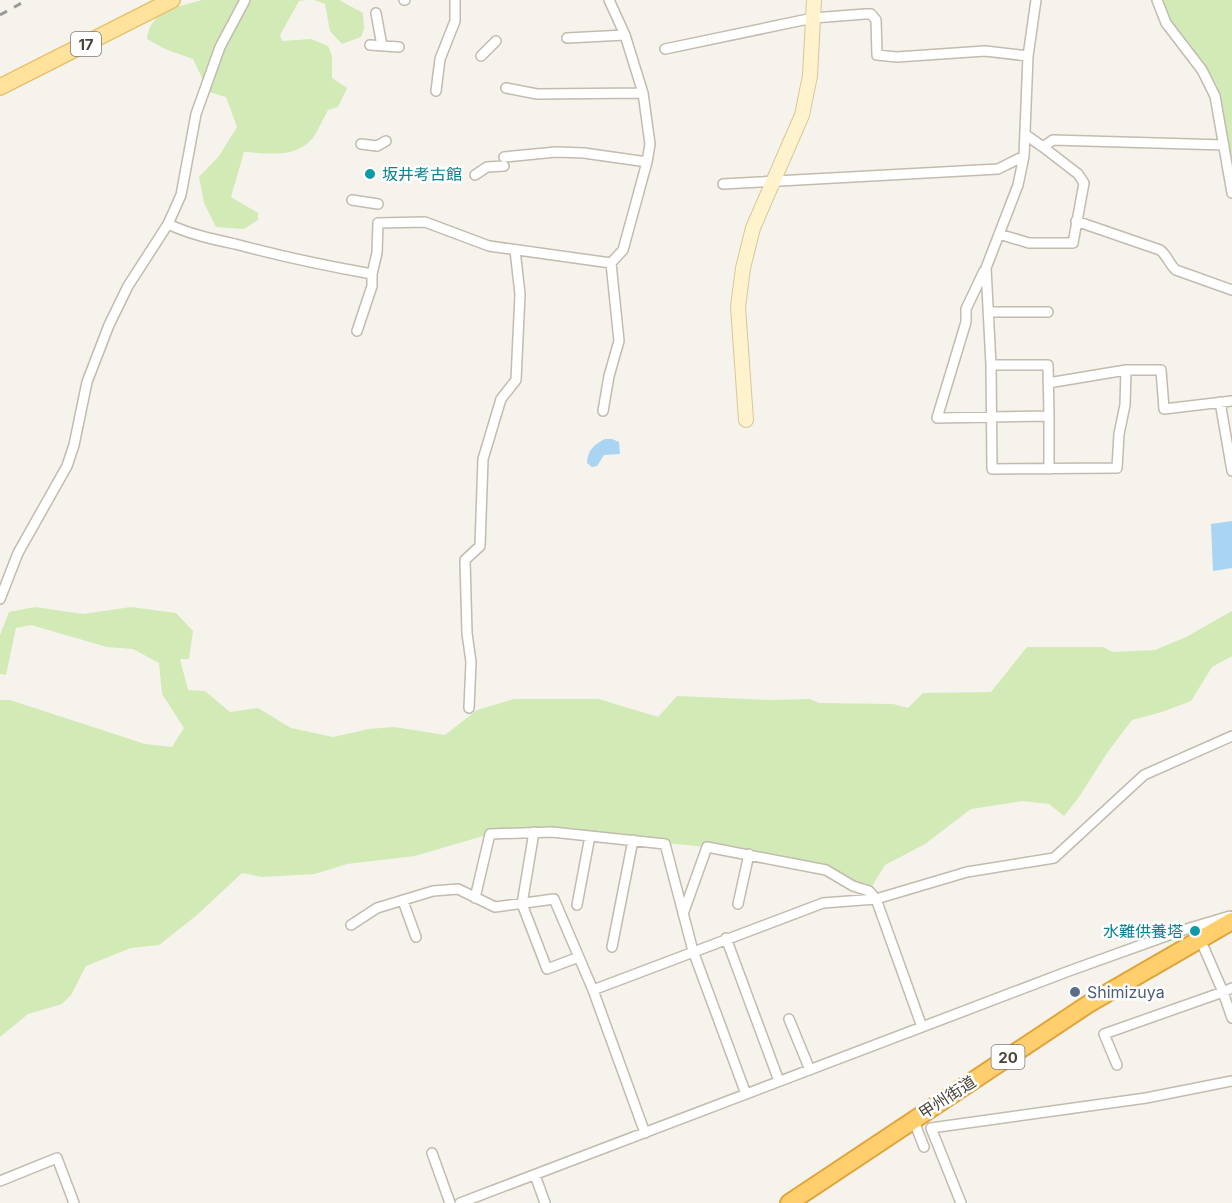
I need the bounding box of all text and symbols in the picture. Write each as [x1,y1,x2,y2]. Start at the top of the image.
road number: 17 [71,32,101,56]
place label: 坂井考古館 [382,164,462,184]
marker: 坂井考古館 [363,167,377,181]
place label: 水難供養塔 [1103,921,1183,941]
marker: 水難供養塔 [1188,924,1202,938]
place label: Shimizuya [1087,982,1165,1002]
marker: Shimizuya [1068,985,1082,999]
road number: 20 [992,1045,1024,1069]
street label: 甲州街道 [915,1071,979,1123]

